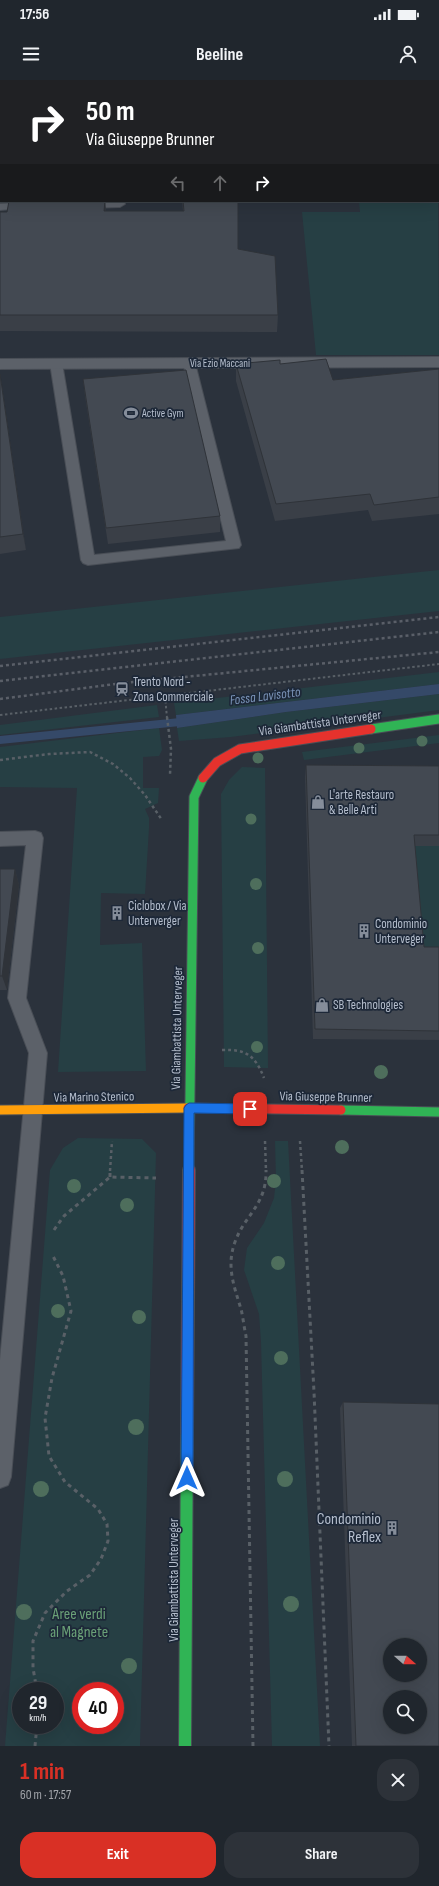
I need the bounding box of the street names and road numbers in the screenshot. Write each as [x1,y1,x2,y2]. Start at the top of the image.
street label: Via Ezio Maccani [190,357,250,370]
street label: Via Giambattista Unterveger [258,706,382,739]
street label: Via Giambattista Unterveger [168,966,186,1090]
street label: Via Marino Stenico [54,1088,134,1106]
street label: Via Giuseppe Brunner [280,1088,373,1106]
street label: Via Giambattista Unterveger [166,1518,182,1642]

